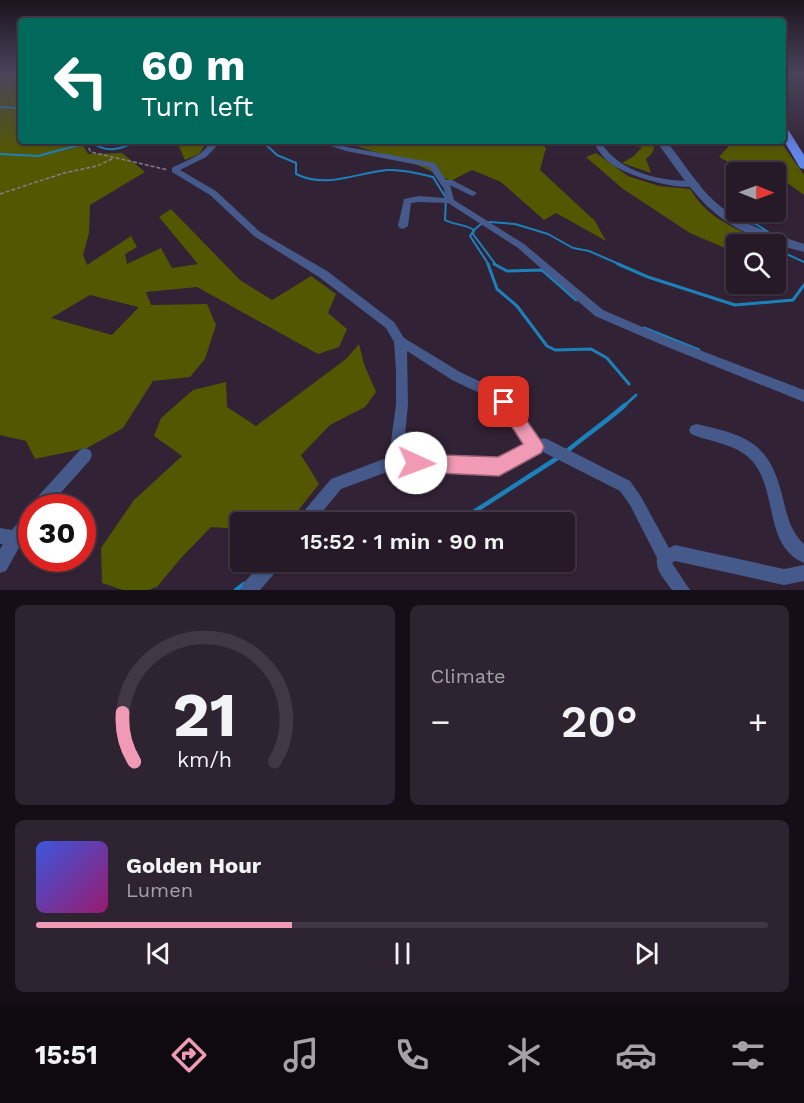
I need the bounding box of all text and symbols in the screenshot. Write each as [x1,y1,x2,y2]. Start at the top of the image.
text: 60 m [141,41,245,90]
icon: left [42,42,120,120]
text: Turn left [141,91,253,123]
north arrow [726,162,786,222]
map controls [726,162,786,294]
button: search [726,234,786,294]
pin [478,376,529,427]
icon: arrive [487,385,520,418]
position arrow [384,431,448,495]
speed limit sign: 30 [18,494,96,572]
text: 15:52 · 1 min · 90 m [301,529,504,554]
text: Climate [431,664,506,688]
text: 21 [173,678,237,751]
text: 20° [561,695,638,748]
text: − [431,702,450,741]
text: + [748,702,768,741]
text: km/h [177,747,232,772]
text: Golden Hour [126,853,261,878]
text: Lumen [126,878,193,902]
icon: previous [142,937,175,970]
icon: pause [386,937,419,970]
icon: next [630,937,663,970]
icon: directions [168,1034,210,1076]
icon: music [280,1034,322,1076]
icon: phone [391,1034,433,1076]
icon: climate [503,1034,545,1076]
icon: car [615,1034,657,1076]
icon: filters [727,1034,769,1076]
text: 15:51 [35,1039,98,1071]

